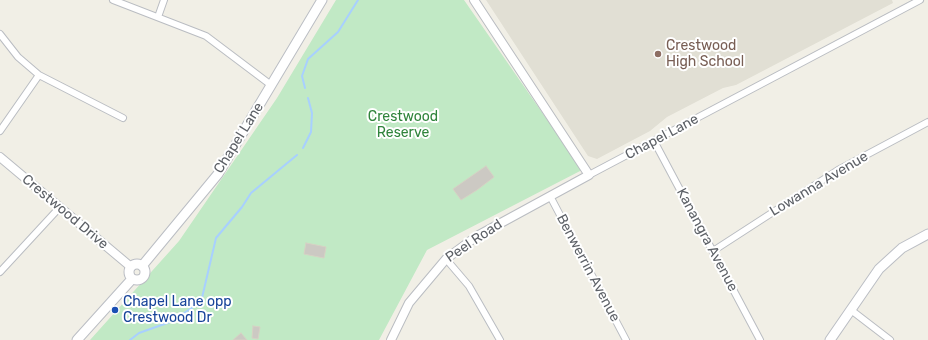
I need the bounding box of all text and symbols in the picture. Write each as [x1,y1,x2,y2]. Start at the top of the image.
place label: Crestwood High School [666,38,744,70]
marker: Crestwood High School [653,49,663,59]
street label: Chapel Lane [211,99,267,177]
park label: Crestwood Reserve [368,109,438,142]
street label: Chapel Lane [623,111,701,163]
street label: Lowanna Avenue [767,148,871,220]
street label: Crestwood Drive [18,171,112,253]
street label: Kanangra Avenue [673,186,741,294]
street label: Benwerrin Avenue [553,211,623,325]
street label: Peel Road [443,216,505,266]
place label: Chapel Lane opp Crestwood Dr [123,294,232,326]
marker: Chapel Lane opp Crestwood Dr [110,305,120,315]

